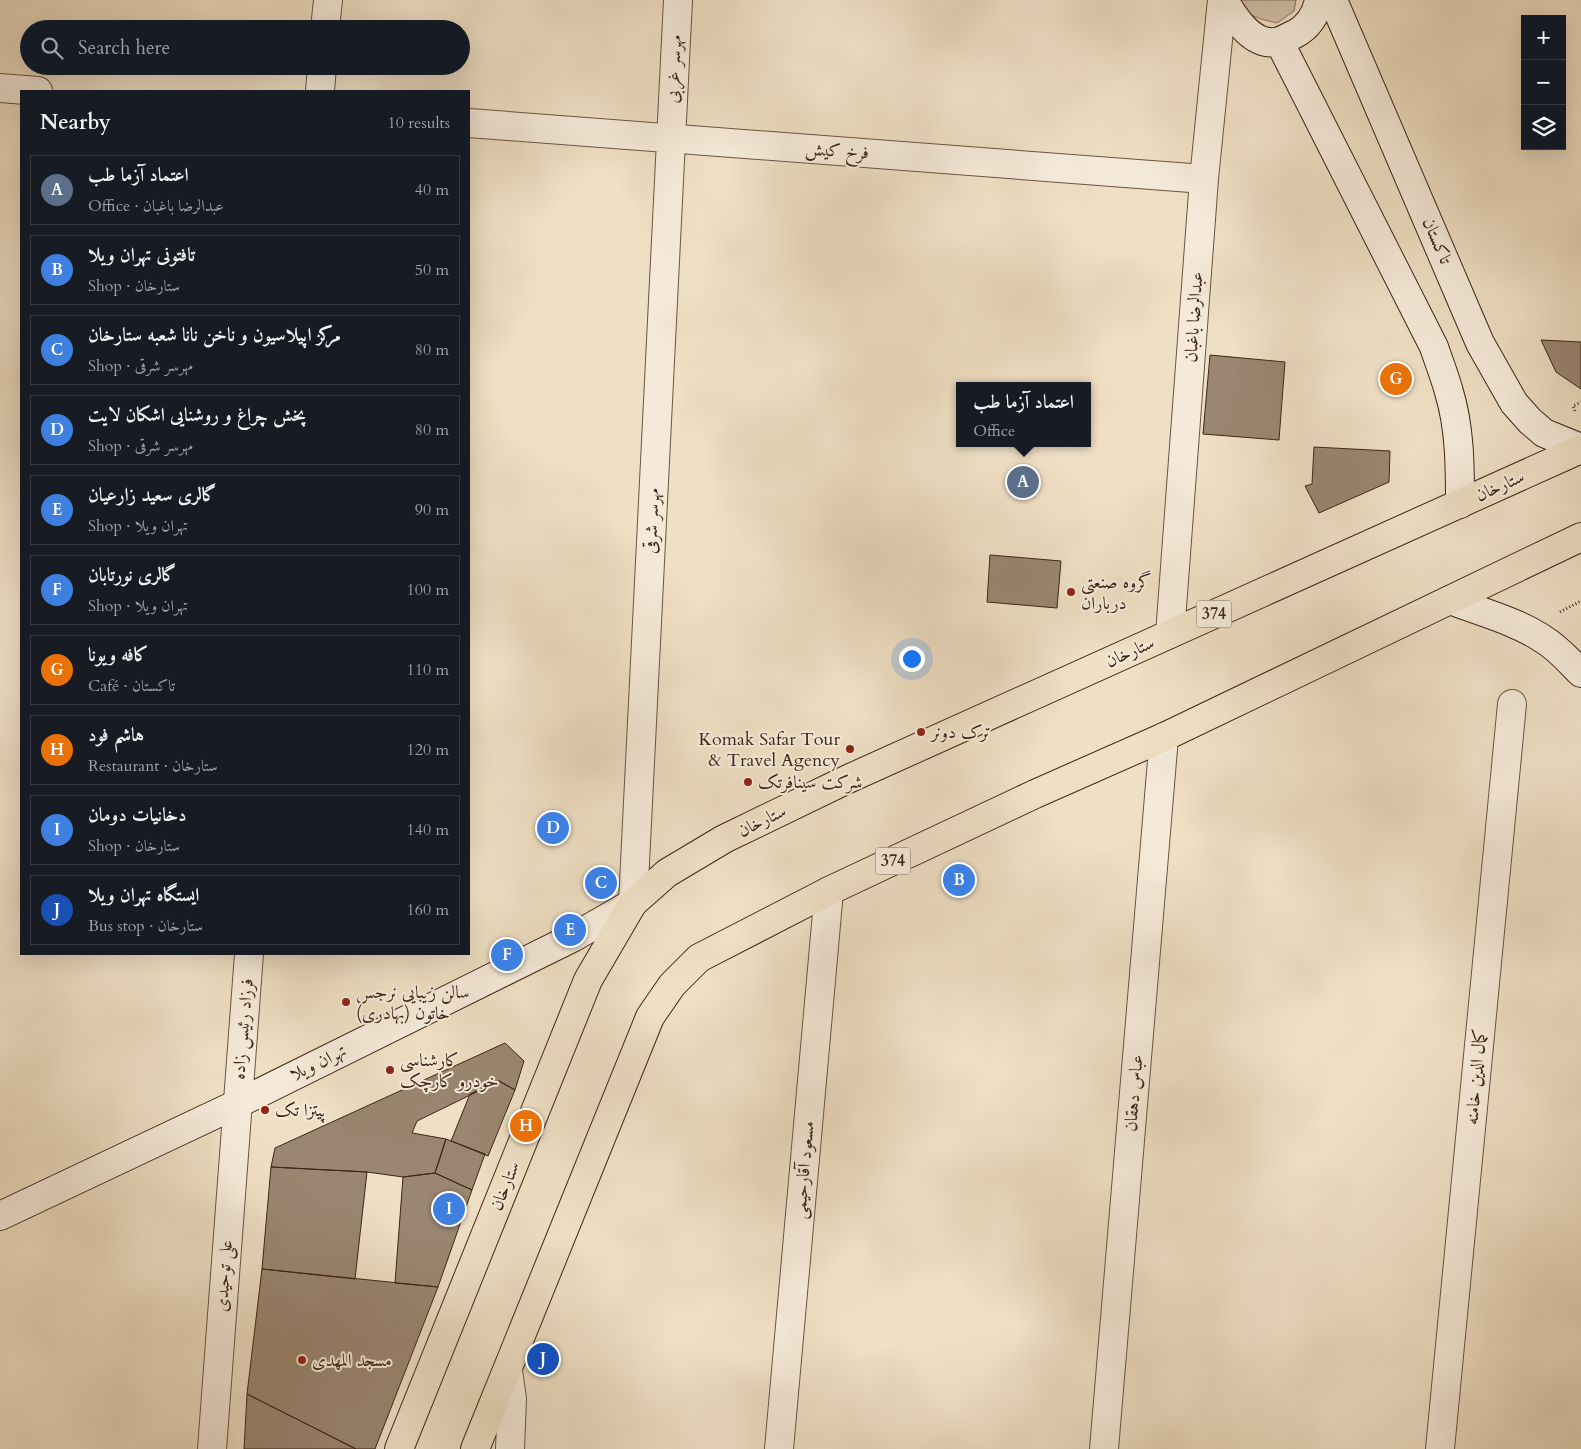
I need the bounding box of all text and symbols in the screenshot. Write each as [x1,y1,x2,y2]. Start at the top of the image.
map controls [1521,15,1566,150]
button: + [1521,15,1566,60]
search box [20,20,470,75]
icon: search [38,34,66,62]
street label: مهرسر غربی [660,34,688,104]
text: Search here [78,35,170,61]
button: − [1521,60,1566,105]
button: layers [1521,105,1566,150]
text: Nearby [40,108,111,137]
text: 10 results [388,112,450,134]
street label: فرخ کیش [804,136,870,169]
text: اعتماد آزما طب [88,162,189,188]
text: A [51,179,63,201]
text: 40 m [415,179,449,201]
text: Office · عبدالرضا باغبان [88,195,224,217]
street label: تاکستان [1416,214,1458,269]
text: تافتونی تهران ویلا [88,242,195,268]
text: B [51,259,63,281]
text: 50 m [415,259,449,281]
street label: عبدالرضا باغبان [1178,271,1210,363]
text: Shop · ستارخان [88,275,180,297]
text: مرکز اپیلاسیون و ناخن نانا شعبه ستارخان [88,322,341,348]
text: C [51,339,63,361]
text: 80 m [415,339,449,361]
text: Shop · مهرسر شرقی [88,355,193,377]
pin: G [1380,360,1412,398]
popup [956,382,1091,447]
text: اعتماد آزما طب [973,389,1074,415]
text: پخش چراغ و روشنایی اشکان لایت [88,402,306,428]
text: D [50,419,64,441]
text: 80 m [415,419,449,441]
text: Office [973,420,1015,442]
text: Shop · مهرسر شرقی [88,435,193,457]
pin: A [1007,463,1039,501]
street label: ستارخان [1472,464,1528,508]
text: گالری سعید زارعیان [88,482,217,508]
street label: مهرسر شرقی [638,487,666,554]
text: E [52,499,62,521]
text: 90 m [415,499,449,521]
text: Shop · تهران ویلا [88,515,188,537]
text: گالری نورتابان [88,562,177,588]
place label: گروه صنعتی درباران [1081,570,1152,616]
text: F [52,579,62,601]
text: 100 m [407,579,449,601]
marker: گروه صنعتی درباران [1065,586,1077,598]
text: Shop · تهران ویلا [88,595,188,617]
road number: 374 [1196,600,1232,628]
street label: ستارخان [1102,630,1158,674]
text: کافه ویونا [88,642,149,668]
your location [899,646,925,672]
text: G [50,659,64,681]
text: 110 m [407,659,449,681]
text: Café · تاکستان [88,675,175,697]
place label: ترک دونر [929,720,991,745]
text: هاشم فود [88,722,144,748]
marker: ترک دونر [915,726,927,738]
place label: Komak Safar Tour & Travel Agency [699,727,840,773]
text: H [50,739,64,761]
text: 120 m [407,739,449,761]
marker: Komak Safar Tour & Travel Agency [844,743,856,755]
text: Restaurant · ستارخان [88,755,218,777]
place label: شرکت سینافرتک [758,770,863,795]
marker: شرکت سینافرتک [742,776,754,788]
street label: ستارخان [733,799,791,843]
text: دخانیات دومان [88,802,187,828]
pin: D [537,809,569,847]
text: I [54,819,60,841]
text: 140 m [407,819,449,841]
text: Shop · ستارخان [88,835,180,857]
road number: 374 [876,848,910,874]
pin: B [943,861,975,899]
pin: C [585,864,617,902]
text: ایستگاه تهران ویلا [88,882,199,908]
text: J [54,899,60,921]
text: 160 m [407,899,449,921]
pin: E [554,911,586,949]
text: Bus stop · ستارخان [88,915,203,937]
pin: F [491,936,523,974]
street label: فرزاد رئیس زاده [226,977,260,1081]
place label: سالن زیبایی نرجس خاتون (بهادری) [356,980,470,1026]
marker: سالن زیبایی نرجس خاتون (بهادری) [340,996,352,1008]
street label: کمال الدین خامنه [1459,1028,1493,1126]
street label: تهران ویلا [286,1039,351,1087]
place label: کارشناسی خودرو کارچک [400,1048,499,1094]
street label: عباس دهقان [1118,1053,1150,1133]
marker: کارشناسی خودرو کارچک [384,1064,396,1076]
place label: پیتزا تک [275,1098,326,1124]
marker: پیتزا تک [259,1104,271,1116]
pin: H [510,1107,542,1145]
street label: مسعود آقارحیمی [787,1120,821,1220]
street label: ستارخان [484,1158,526,1214]
pin: I [433,1190,465,1228]
street label: علی توحیدی [209,1239,239,1313]
pin: J [527,1340,559,1378]
place label: مسجد المهدی [312,1348,392,1373]
marker: مسجد المهدی [296,1354,308,1366]

